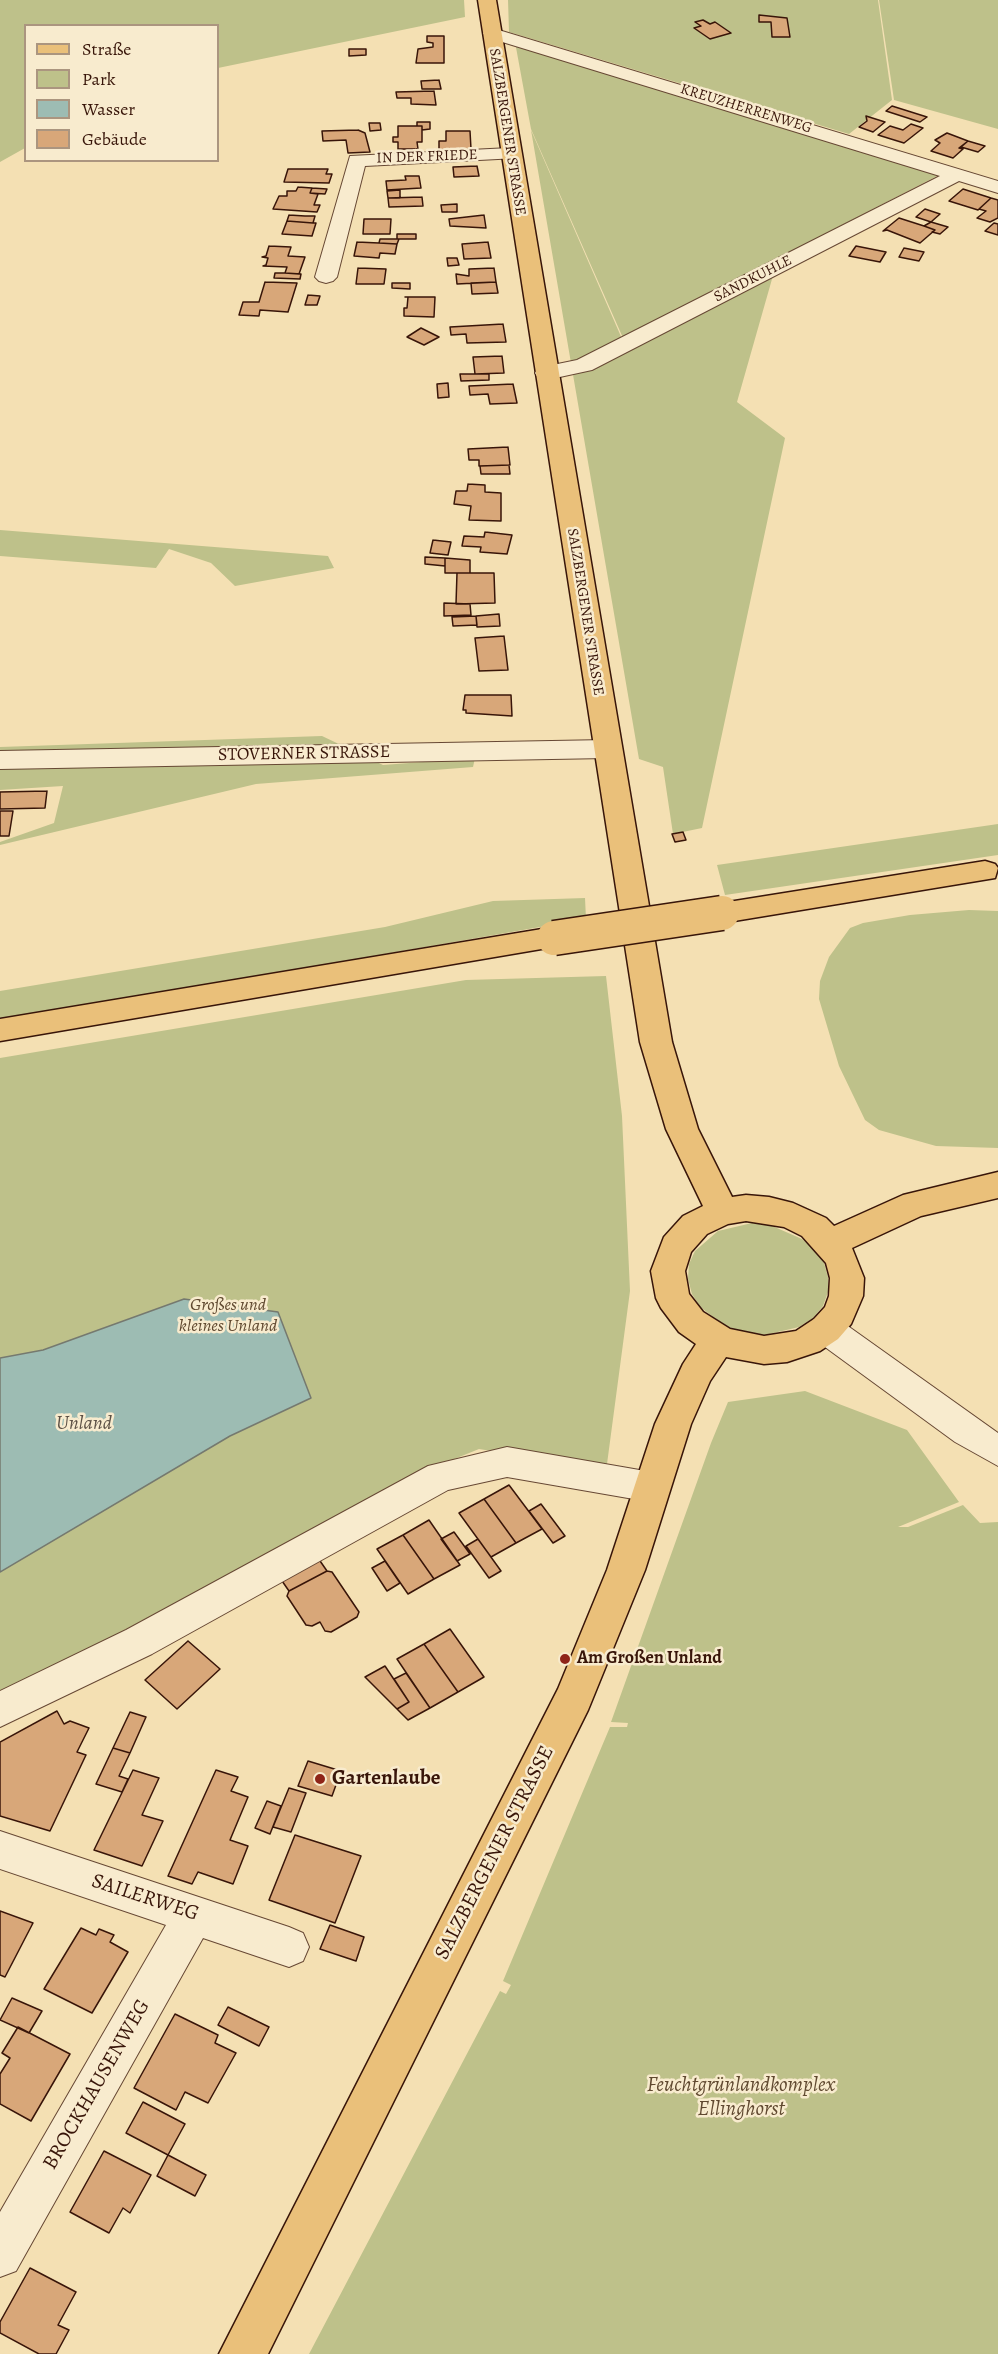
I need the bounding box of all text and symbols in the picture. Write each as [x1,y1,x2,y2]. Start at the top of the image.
legend [24,24,219,162]
text: Straße [82,37,131,61]
street label: SALZBERGENER STRASSE [485,47,529,217]
text: Park [82,67,116,91]
street label: KREUZHERRENWEG [678,80,814,138]
text: Wasser [82,97,135,121]
text: Gebäude [82,127,147,151]
street label: IN DER FRIEDE [376,146,478,168]
street label: SANDKUHLE [711,252,795,306]
street label: SALZBERGENER STRASSE [563,527,607,697]
street label: STOVERNER STRASSE [218,742,390,766]
park label: Großes und kleines Unland [179,1295,277,1338]
water label: Unland [56,1412,112,1436]
place label: Am Großen Unland [577,1648,722,1670]
marker: Am Großen Unland [558,1652,572,1666]
street label: SALZBERGENER STRASSE [430,1742,560,1964]
place label: Gartenlaube [332,1766,440,1792]
marker: Gartenlaube [313,1772,327,1786]
street label: SAILERWEG [88,1869,202,1927]
street label: BROCKHAUSENWEG [38,1995,156,2175]
park label: Feuchtgrünlandkomplex Ellinghorst [647,2073,835,2123]

